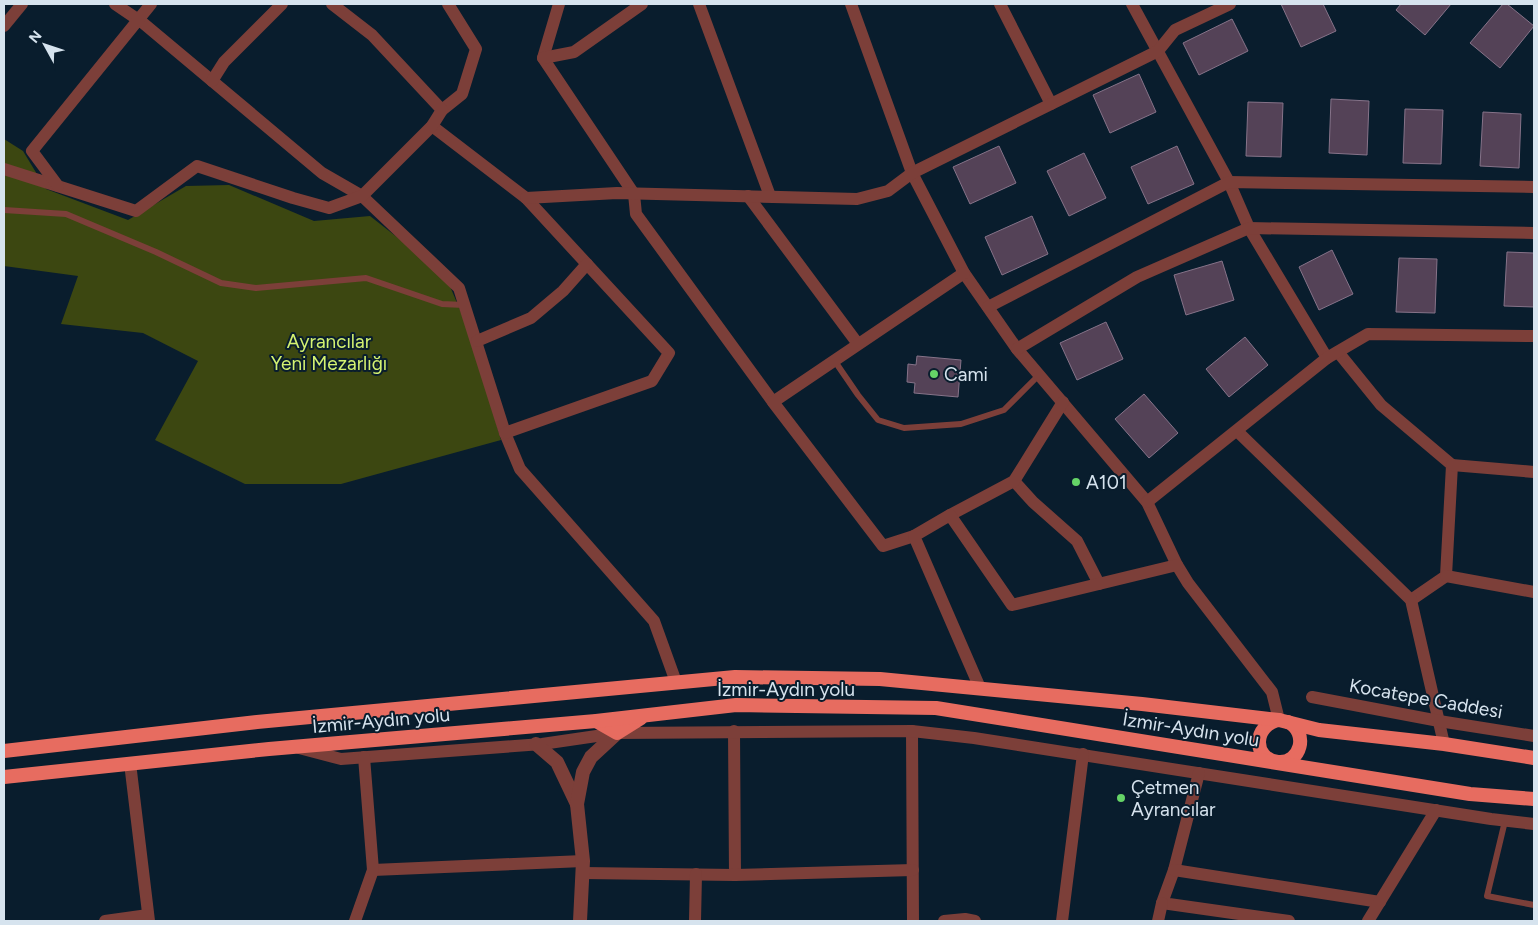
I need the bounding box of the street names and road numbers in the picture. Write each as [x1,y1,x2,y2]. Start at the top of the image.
street label: Kocatepe Caddesi [1347,674,1504,723]
street label: İzmir-Aydın yolu [717,678,855,701]
street label: İzmir-Aydın yolu [311,703,451,738]
street label: İzmir-Aydın yolu [1121,707,1261,752]

